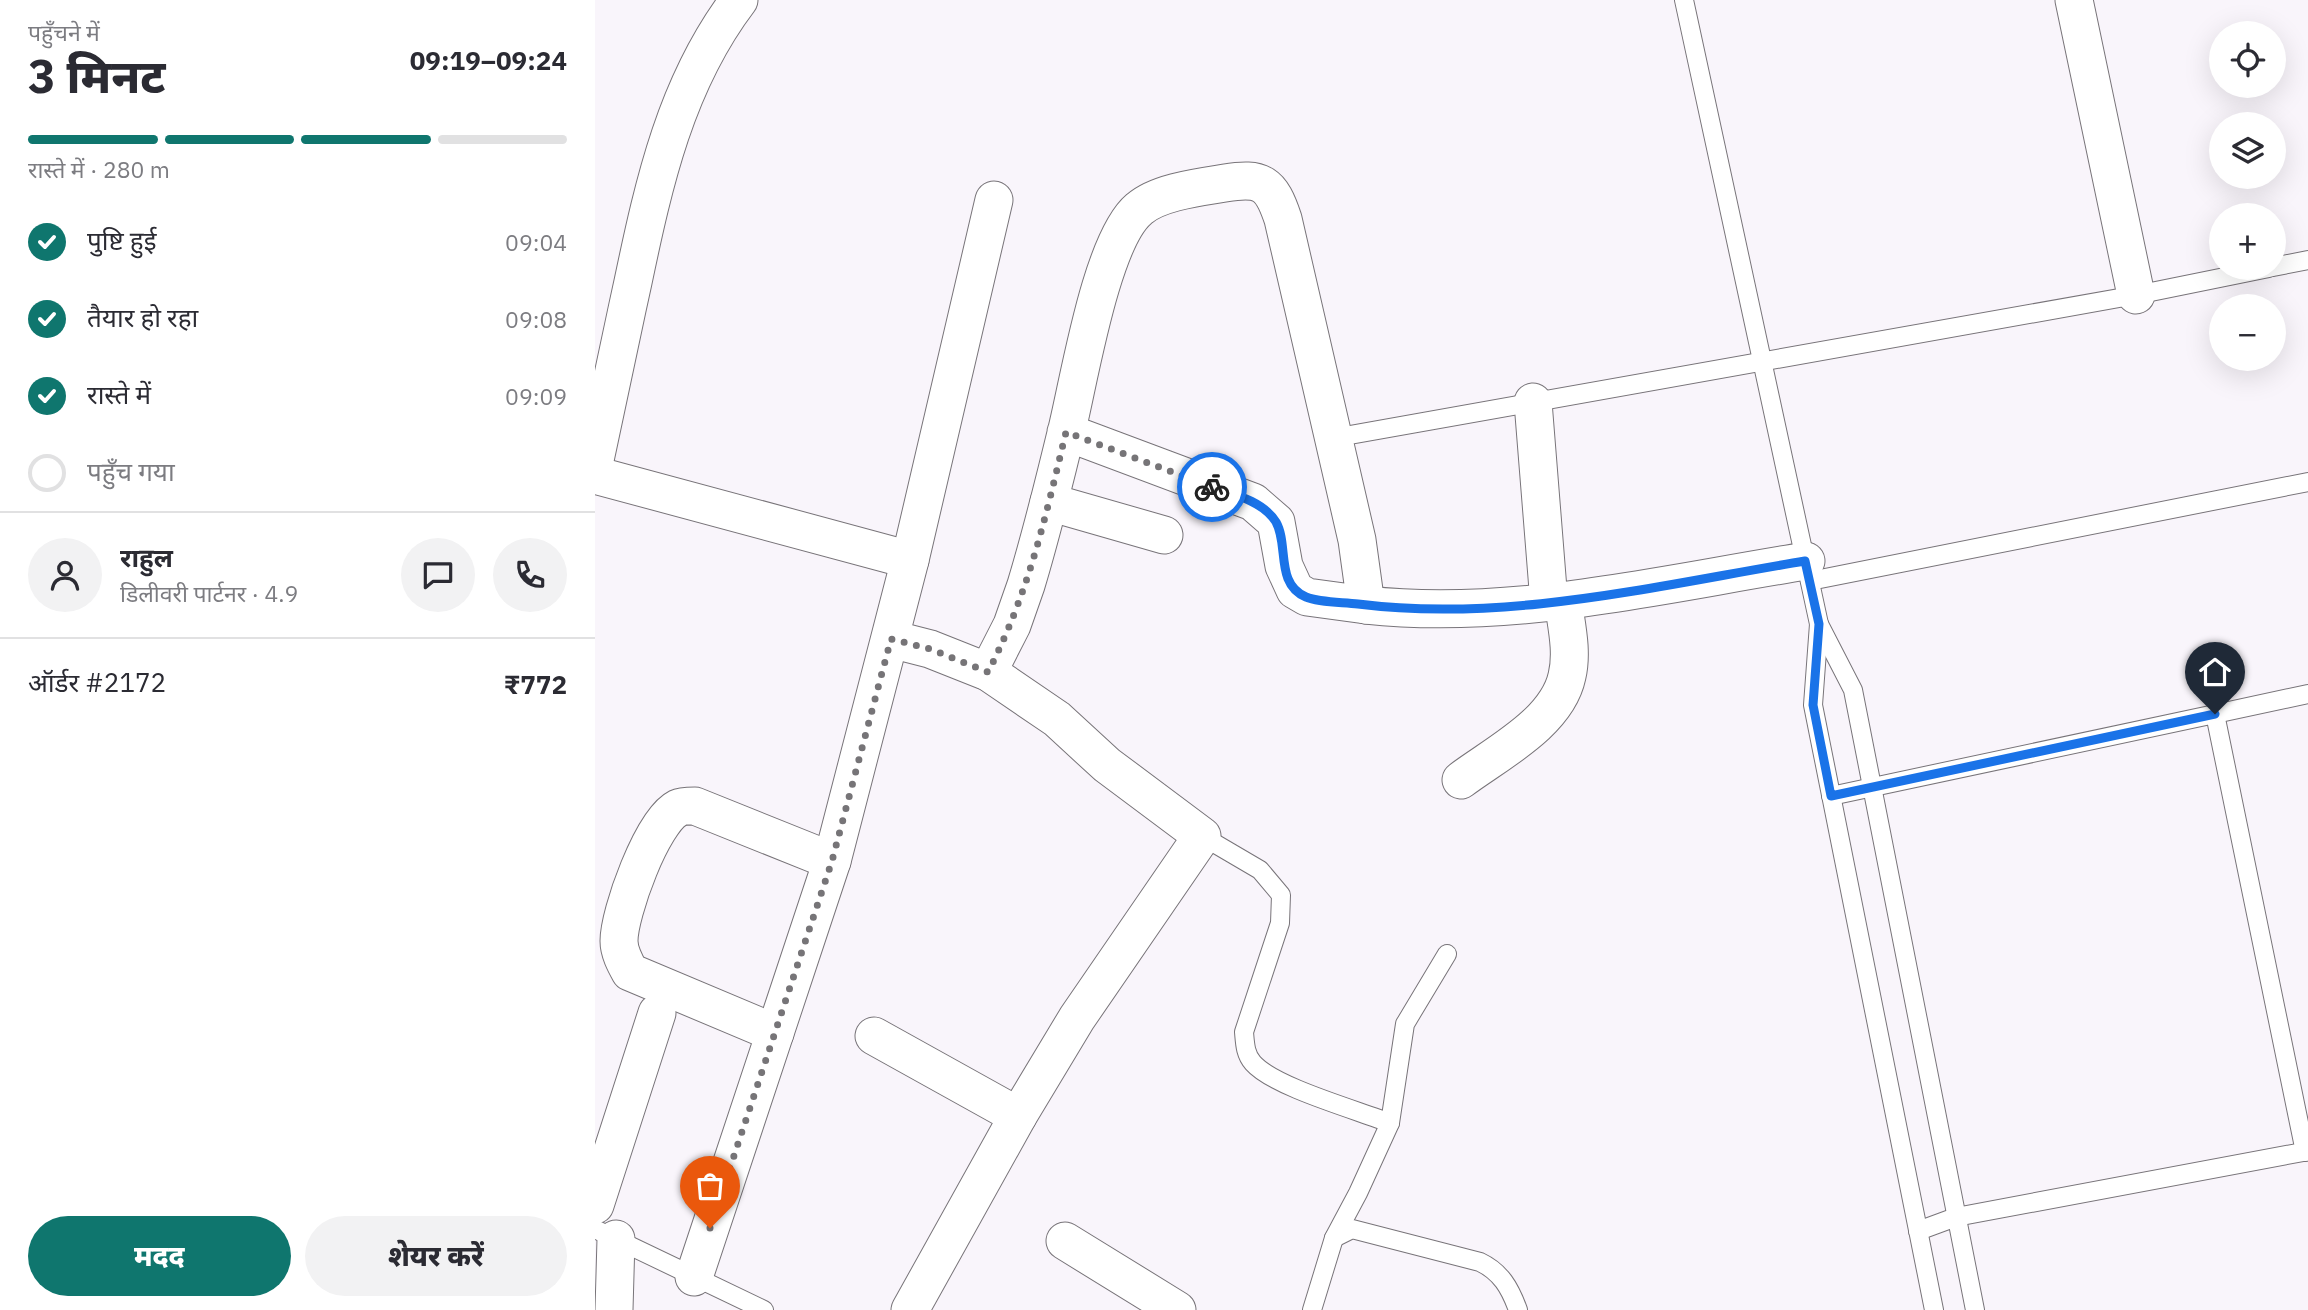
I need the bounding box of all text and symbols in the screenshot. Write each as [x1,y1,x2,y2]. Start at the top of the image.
text: पहुँचने में [28,17,100,47]
map controls [2209,21,2286,371]
button: locate [2209,21,2286,98]
text: 09:19–09:24 [410,43,567,77]
text: 3 मिनट [28,46,166,106]
button: layers [2209,112,2286,189]
text: रास्ते में · 280 m [28,154,170,184]
button: + [2209,203,2286,280]
icon: check [28,223,66,261]
text: पुष्टि हुई [87,223,156,257]
text: 09:04 [505,227,567,257]
button: − [2209,294,2286,371]
icon: check [28,300,66,338]
text: तैयार हो रहा [87,300,198,334]
text: 09:08 [505,304,567,334]
icon: check [28,377,66,415]
text: रास्ते में [87,377,151,411]
text: 09:09 [505,381,567,411]
courier [1177,452,1247,522]
text: पहुँच गया [87,454,175,488]
icon: bike [1193,468,1231,506]
button: person [28,538,102,612]
button: chat [401,538,475,612]
button: phone [493,538,567,612]
text: राहुल [120,540,173,574]
text: डिलीवरी पार्टनर · 4.9 [120,578,298,608]
pin [2185,642,2245,714]
icon: home [2196,653,2234,691]
text: ऑर्डर #2172 [28,665,166,699]
text: ₹772 [504,667,567,701]
pin [680,1156,740,1228]
icon: bag [691,1167,729,1205]
button: मदद [28,1216,291,1296]
button: शेयर करें [305,1216,567,1296]

